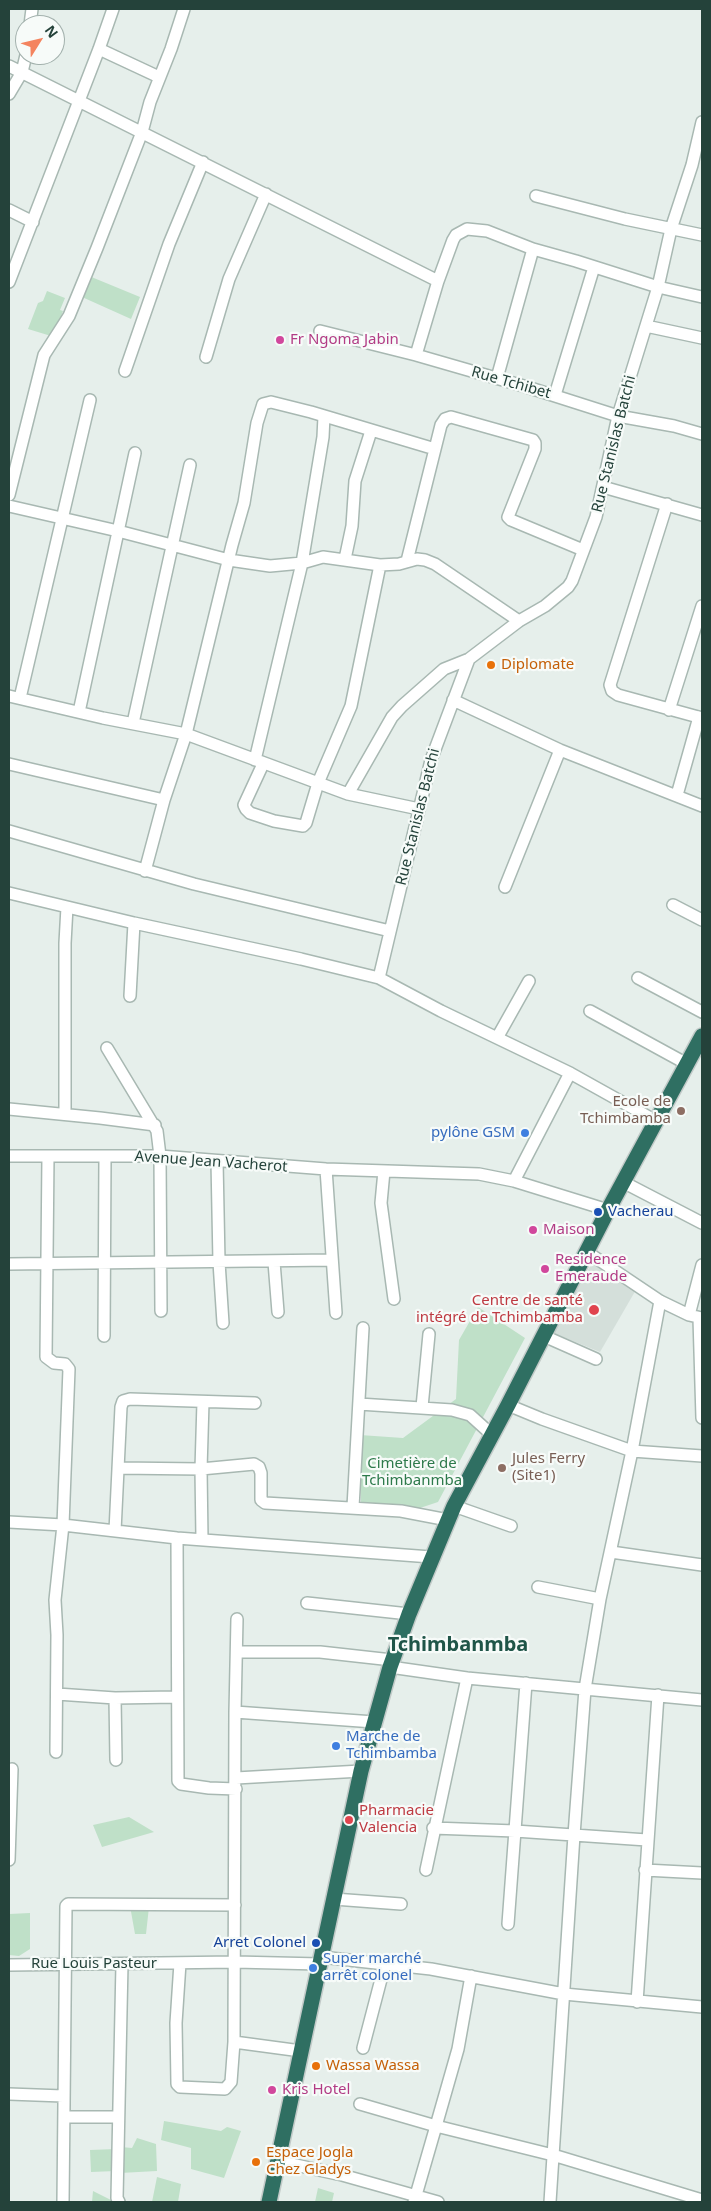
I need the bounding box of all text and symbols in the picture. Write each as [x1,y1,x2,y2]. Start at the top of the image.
north arrow [15,15,65,65]
text: N [41,21,63,42]
place label: Fr Ngoma Jabin [290,331,399,349]
marker: Fr Ngoma Jabin [274,334,286,346]
street label: Rue Tchibet [469,363,553,403]
street label: Rue Stanislas Batchi [588,374,640,514]
place label: Diplomate [501,656,574,674]
marker: Diplomate [485,659,497,671]
street label: Rue Stanislas Batchi [392,747,444,887]
place label: Ecole de Tchimbamba [580,1093,671,1128]
marker: Ecole de Tchimbamba [675,1105,687,1117]
place label: pylône GSM [431,1124,515,1142]
marker: pylône GSM [519,1127,531,1139]
street label: Avenue Jean Vacherot [134,1148,288,1176]
place label: Vacherau [608,1203,674,1221]
marker: Vacherau [592,1206,604,1218]
place label: Maison [543,1221,594,1239]
marker: Maison [527,1224,539,1236]
place label: Residence Emeraude [555,1251,627,1286]
marker: Residence Emeraude [539,1263,551,1275]
place label: Centre de santé intégré de Tchimbamba [416,1292,583,1327]
marker: Centre de santé intégré de Tchimbamba [587,1303,601,1317]
place label: Jules Ferry (Site1) [512,1450,585,1485]
park label: Cimetière de Tchimbanmba [362,1455,462,1490]
marker: Jules Ferry (Site1) [496,1462,508,1474]
district label: Tchimbanmba [388,1633,528,1657]
place label: Marche de Tchimbamba [346,1728,437,1763]
marker: Marche de Tchimbamba [330,1740,342,1752]
place label: Pharmacie Valencia [359,1802,434,1837]
marker: Pharmacie Valencia [343,1814,355,1826]
place label: Arret Colonel [213,1934,306,1952]
marker: Arret Colonel [310,1937,322,1949]
place label: Super marché arrêt colonel [323,1950,422,1985]
street label: Rue Louis Pasteur [31,1955,157,1973]
marker: Super marché arrêt colonel [307,1962,319,1974]
place label: Wassa Wassa [326,2057,420,2075]
marker: Wassa Wassa [310,2060,322,2072]
place label: Kris Hotel [282,2081,350,2099]
marker: Kris Hotel [266,2084,278,2096]
place label: Espace Jogla Chez Gladys [266,2144,353,2179]
marker: Espace Jogla Chez Gladys [250,2156,262,2168]

